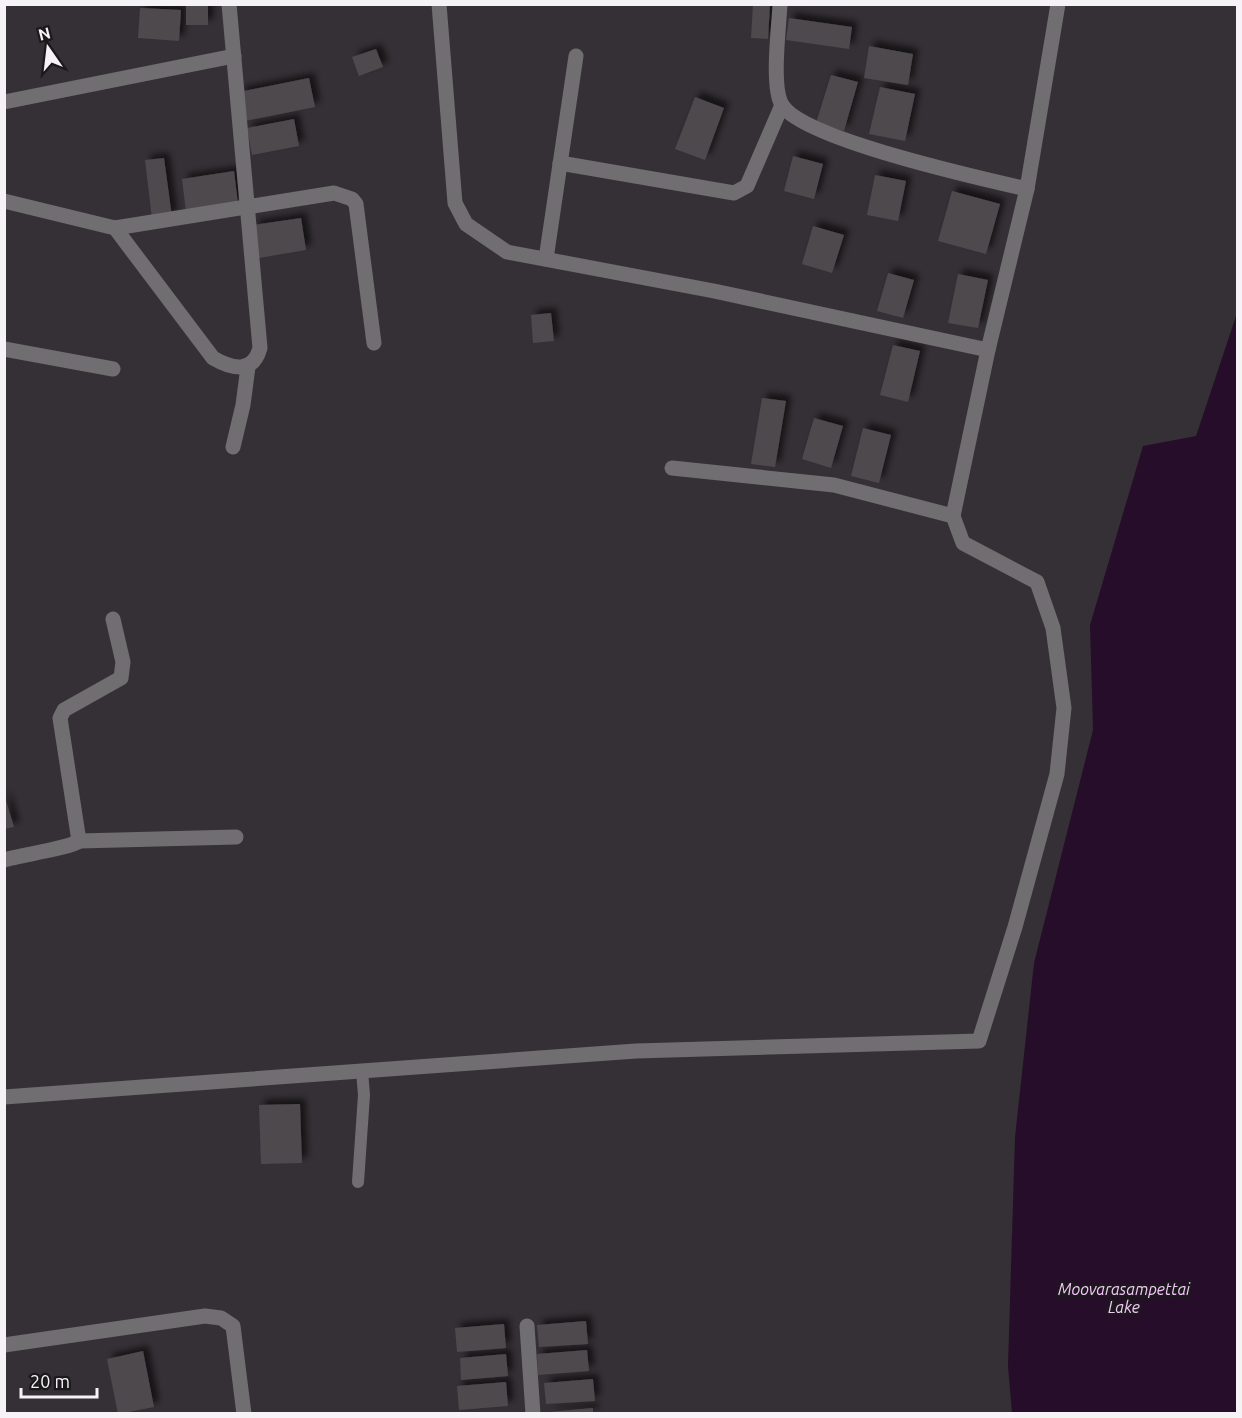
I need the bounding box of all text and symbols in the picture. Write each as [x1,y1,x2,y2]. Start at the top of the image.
north arrow [18,18,78,78]
text: N [36,23,52,44]
water label: Moovarasampettai Lake [1058,1280,1191,1316]
scale bar [21,1361,98,1399]
text: 20 m [30,1371,70,1391]

